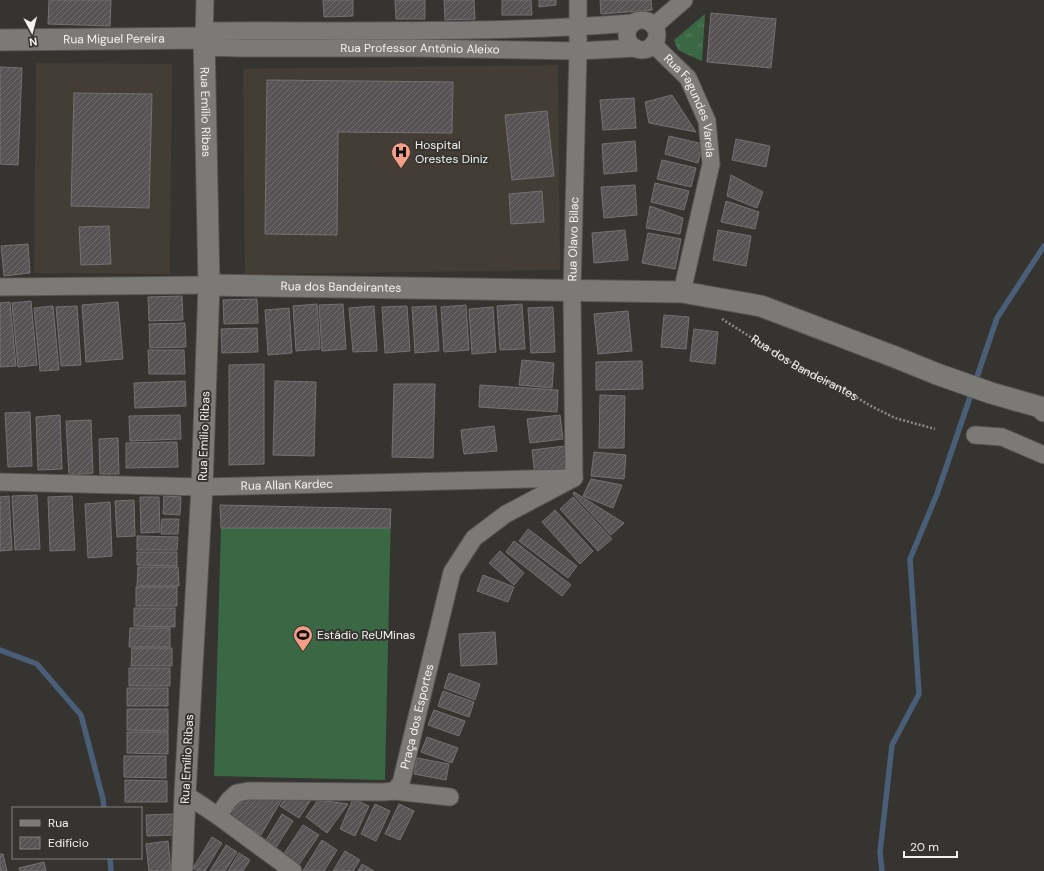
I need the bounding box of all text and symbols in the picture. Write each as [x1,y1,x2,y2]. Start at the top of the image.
north arrow [12,12,52,52]
street label: Rua Miguel Pereira [63,30,165,47]
text: N [28,34,38,49]
street label: Rua Professor Antônio Aleixo [340,40,500,58]
street label: Rua Fagundes Varela [660,51,718,158]
street label: Rua Emílio Ribas [197,67,214,157]
place label: Hospital Orestes Diniz [415,137,488,167]
hospital icon: Hospital Orestes Diniz [390,141,412,169]
street label: Rua Olavo Bilac [564,196,582,282]
street label: Rua dos Bandeirantes [280,278,402,296]
street label: Rua dos Bandeirantes [748,331,861,405]
street label: Rua Emílio Ribas [194,391,214,481]
street label: Rua Allan Kardec [240,476,333,494]
sports icon: Estádio ReUMinas [292,624,314,652]
place label: Estádio ReUMinas [317,627,415,643]
street label: Praça dos Esportes [397,662,438,771]
street label: Rua Emílio Ribas [177,714,197,804]
legend [12,807,142,859]
text: Rua [48,815,69,831]
scale bar [904,833,957,859]
text: Edifício [48,835,89,851]
text: 20 m [910,839,939,855]

